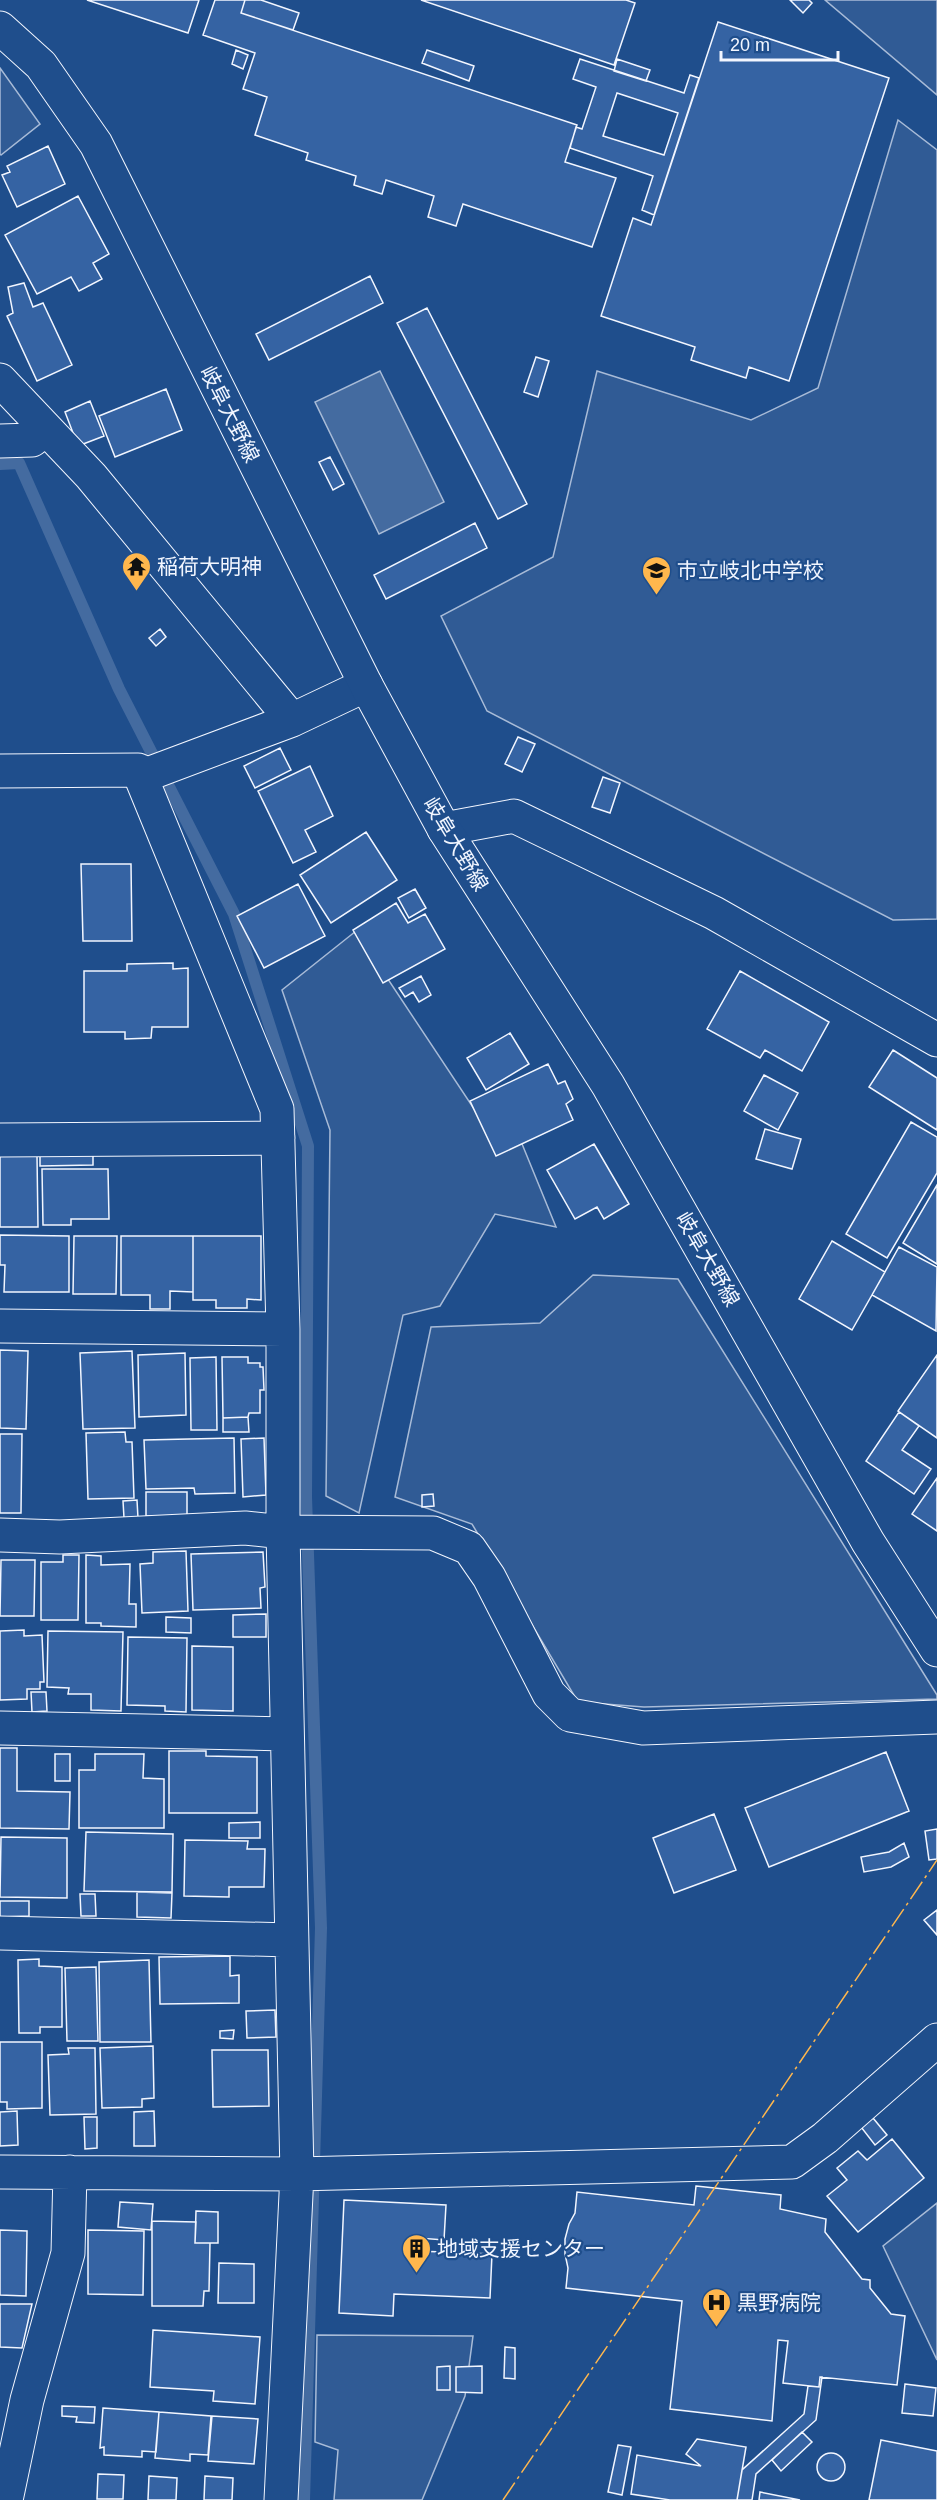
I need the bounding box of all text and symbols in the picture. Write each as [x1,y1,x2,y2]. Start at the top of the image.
scale bar [721,24,838,62]
text: 20 m [730,35,770,55]
street label: 岐阜大野線 [196,362,264,466]
temple icon: 稲荷大明神 [120,550,152,592]
school or university icon: 市立岐北中学校 [640,554,672,596]
place label: 稲荷大明神 [157,555,262,578]
place label: 市立岐北中学校 [677,559,824,582]
street label: 岐阜大野線 [419,793,493,895]
street label: 岐阜大野線 [672,1208,744,1310]
building icon: 地域支援センター [400,2232,432,2274]
place label: 地域支援センター [437,2237,605,2260]
hospital icon: 黒野病院 [700,2286,732,2328]
place label: 黒野病院 [737,2291,821,2314]

